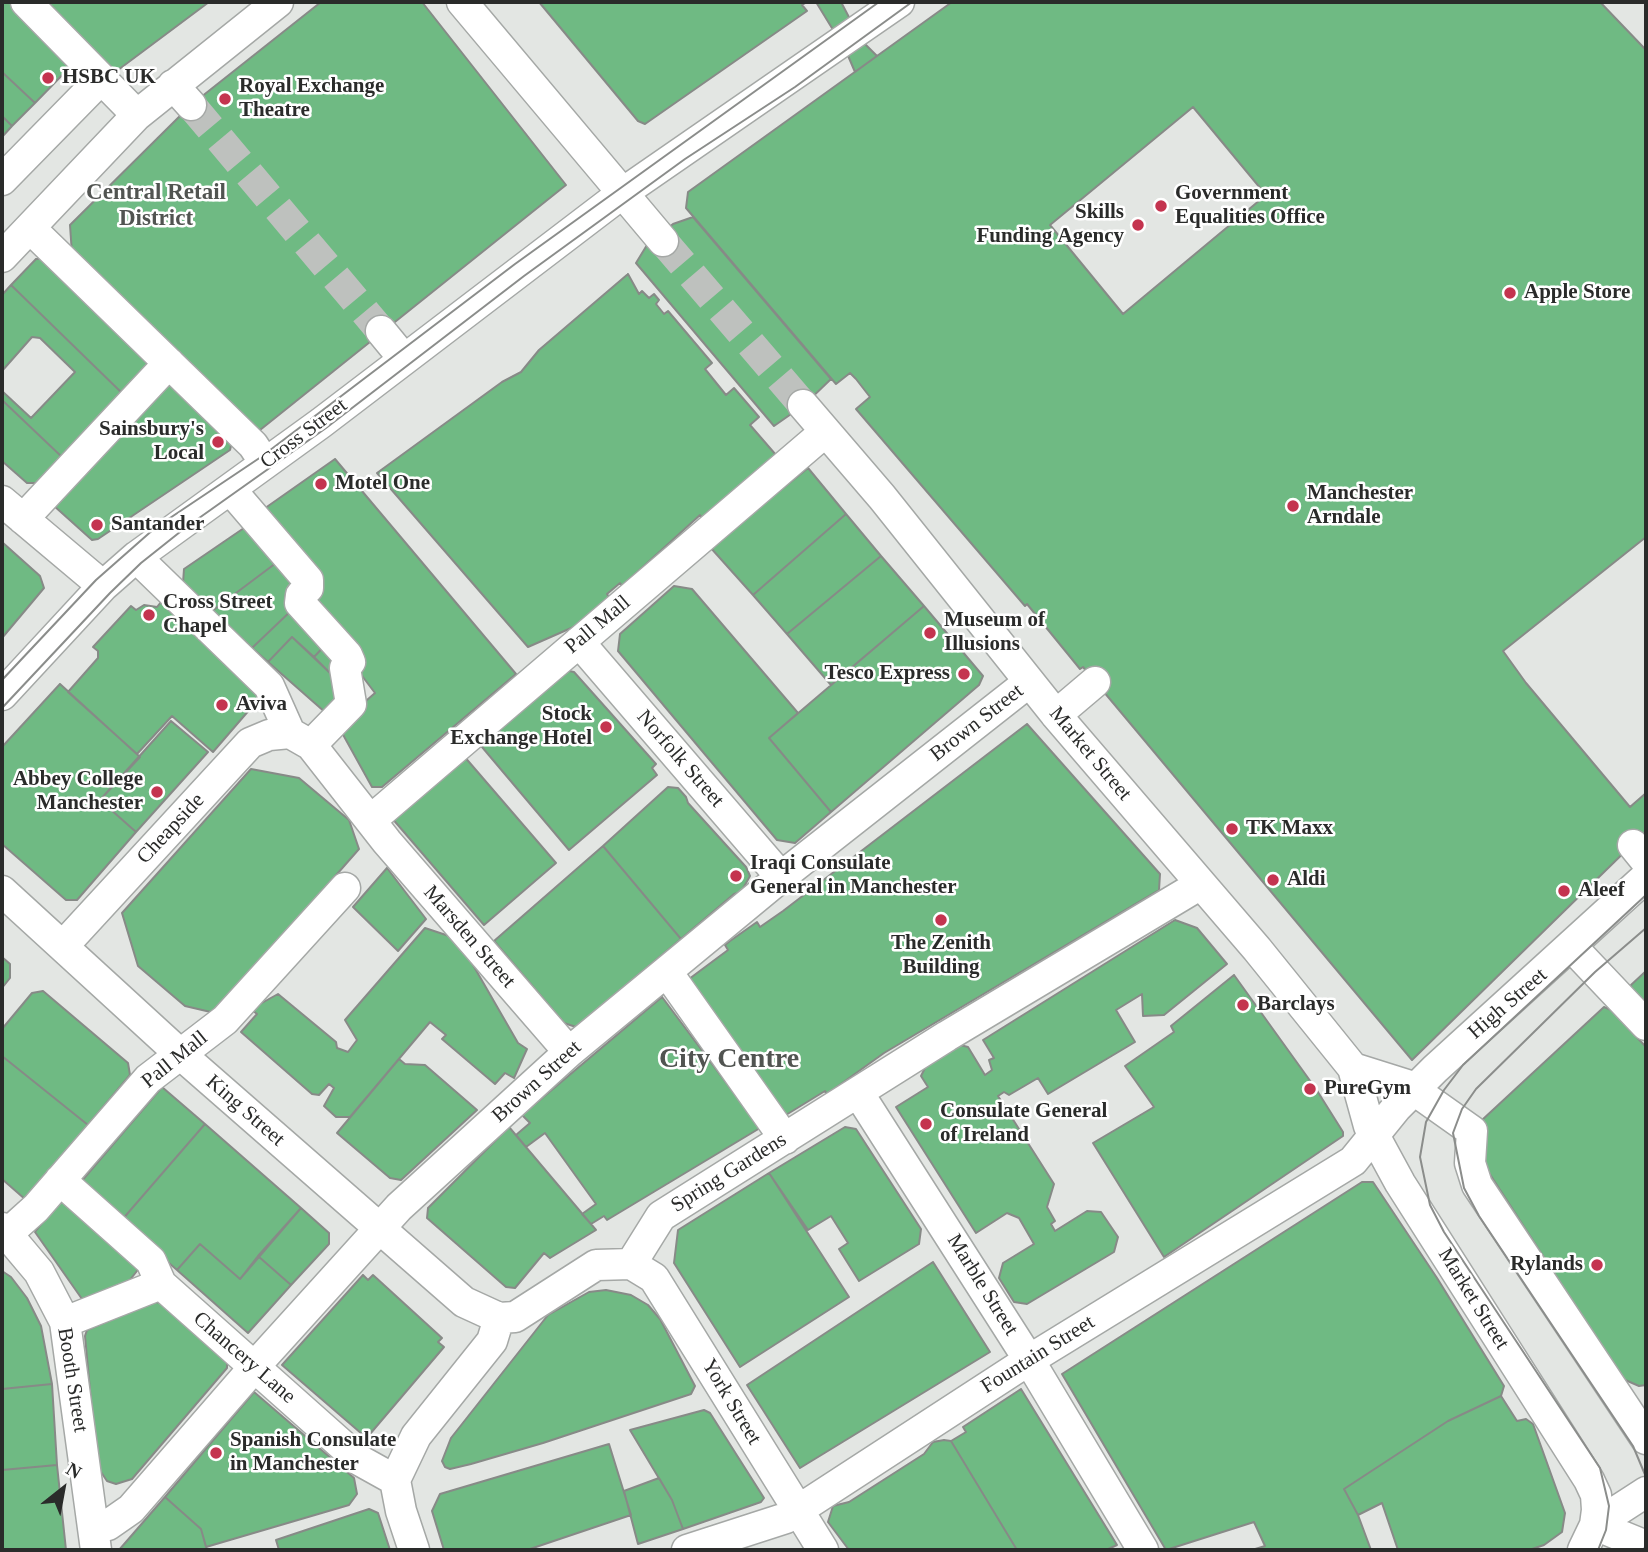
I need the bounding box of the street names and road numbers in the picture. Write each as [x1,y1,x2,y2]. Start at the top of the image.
street label: Cross Street [256,393,352,475]
street label: Pall Mall [560,590,636,660]
street label: Brown Street [925,679,1029,767]
street label: Market Street [1043,702,1137,806]
street label: Norfolk Street [631,705,729,813]
street label: Cheapside [132,788,210,870]
street label: Marsden Street [418,881,520,993]
street label: High Street [1463,963,1553,1045]
street label: Pall Mall [137,1026,213,1094]
street label: Brown Street [487,1035,587,1129]
street label: King Street [200,1070,290,1152]
street label: Spring Gardens [667,1128,791,1218]
street label: Marble Street [941,1230,1023,1340]
street label: Market Street [1432,1244,1514,1354]
street label: Chancery Lane [188,1307,300,1409]
street label: Fountain Street [977,1310,1099,1400]
street label: Booth Street [51,1326,93,1434]
street label: York Street [696,1355,766,1449]

